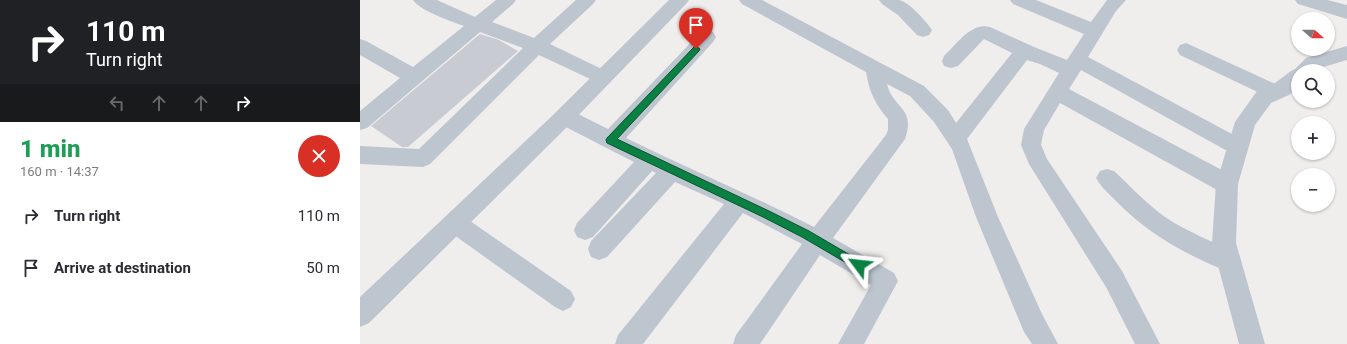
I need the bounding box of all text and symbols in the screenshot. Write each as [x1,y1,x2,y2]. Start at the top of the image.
pin [679,8,713,49]
north arrow [1291,12,1335,56]
map controls [1291,12,1335,212]
icon: arrive [685,14,707,36]
text: 110 m [86,15,165,48]
icon: right [20,16,72,68]
text: Turn right [86,49,163,70]
button: search [1291,64,1335,108]
icon: left [106,92,128,114]
icon: ahead [148,92,170,114]
icon: ahead [190,92,212,114]
icon: right [232,92,254,114]
button: + [1291,116,1335,160]
text: 1 min [20,135,81,163]
button: close [298,135,340,177]
text: 160 m · 14:37 [20,164,99,179]
button: − [1291,168,1335,212]
icon: right [20,205,42,227]
text: Turn right [54,207,120,225]
text: 110 m [298,207,340,225]
position arrow [838,244,880,286]
icon: arrive [20,257,42,279]
text: Arrive at destination [54,259,191,277]
text: 50 m [306,259,340,277]

